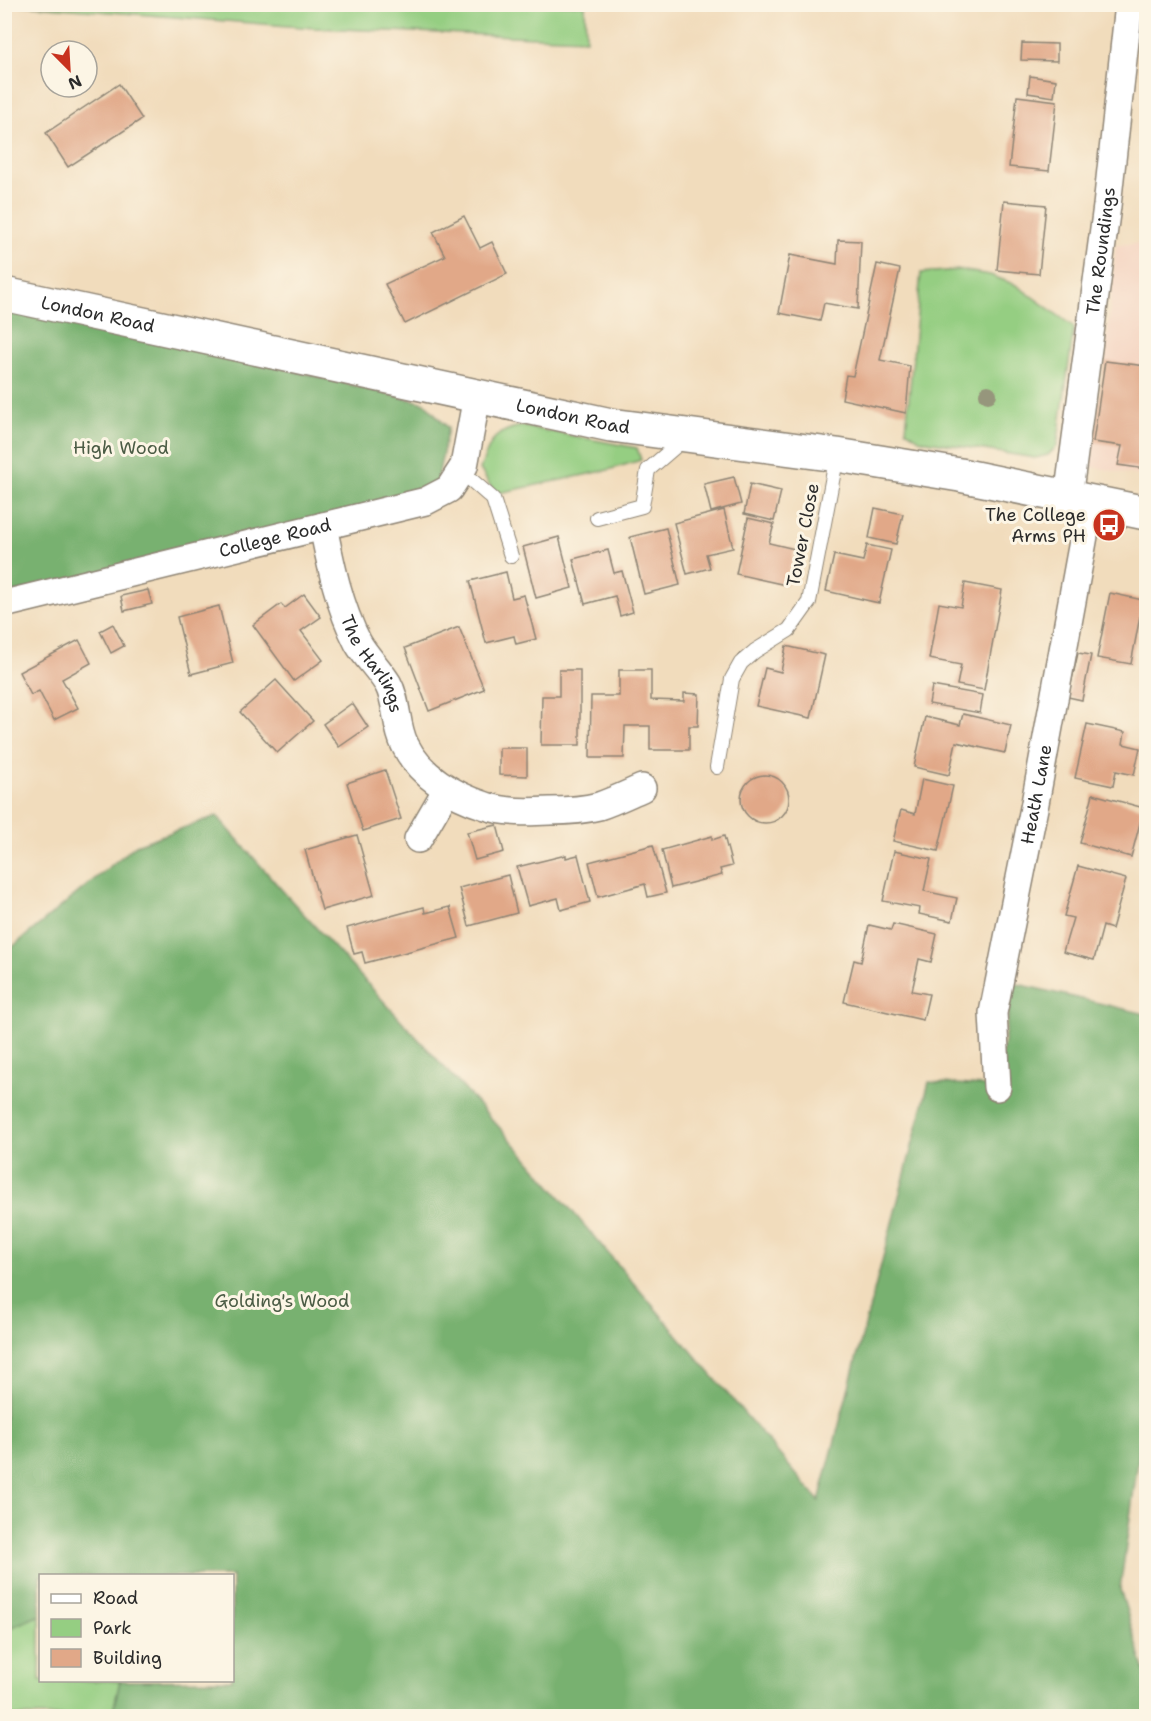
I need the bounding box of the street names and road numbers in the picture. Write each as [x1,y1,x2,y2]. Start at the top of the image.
street label: The Roundings [1081,186,1121,317]
street label: London Road [39,290,157,338]
street label: London Road [514,393,631,439]
street label: Tower Close [781,481,825,589]
street label: College Road [217,513,334,563]
street label: The Harlings [335,611,408,715]
street label: Heath Lane [1015,743,1057,846]

